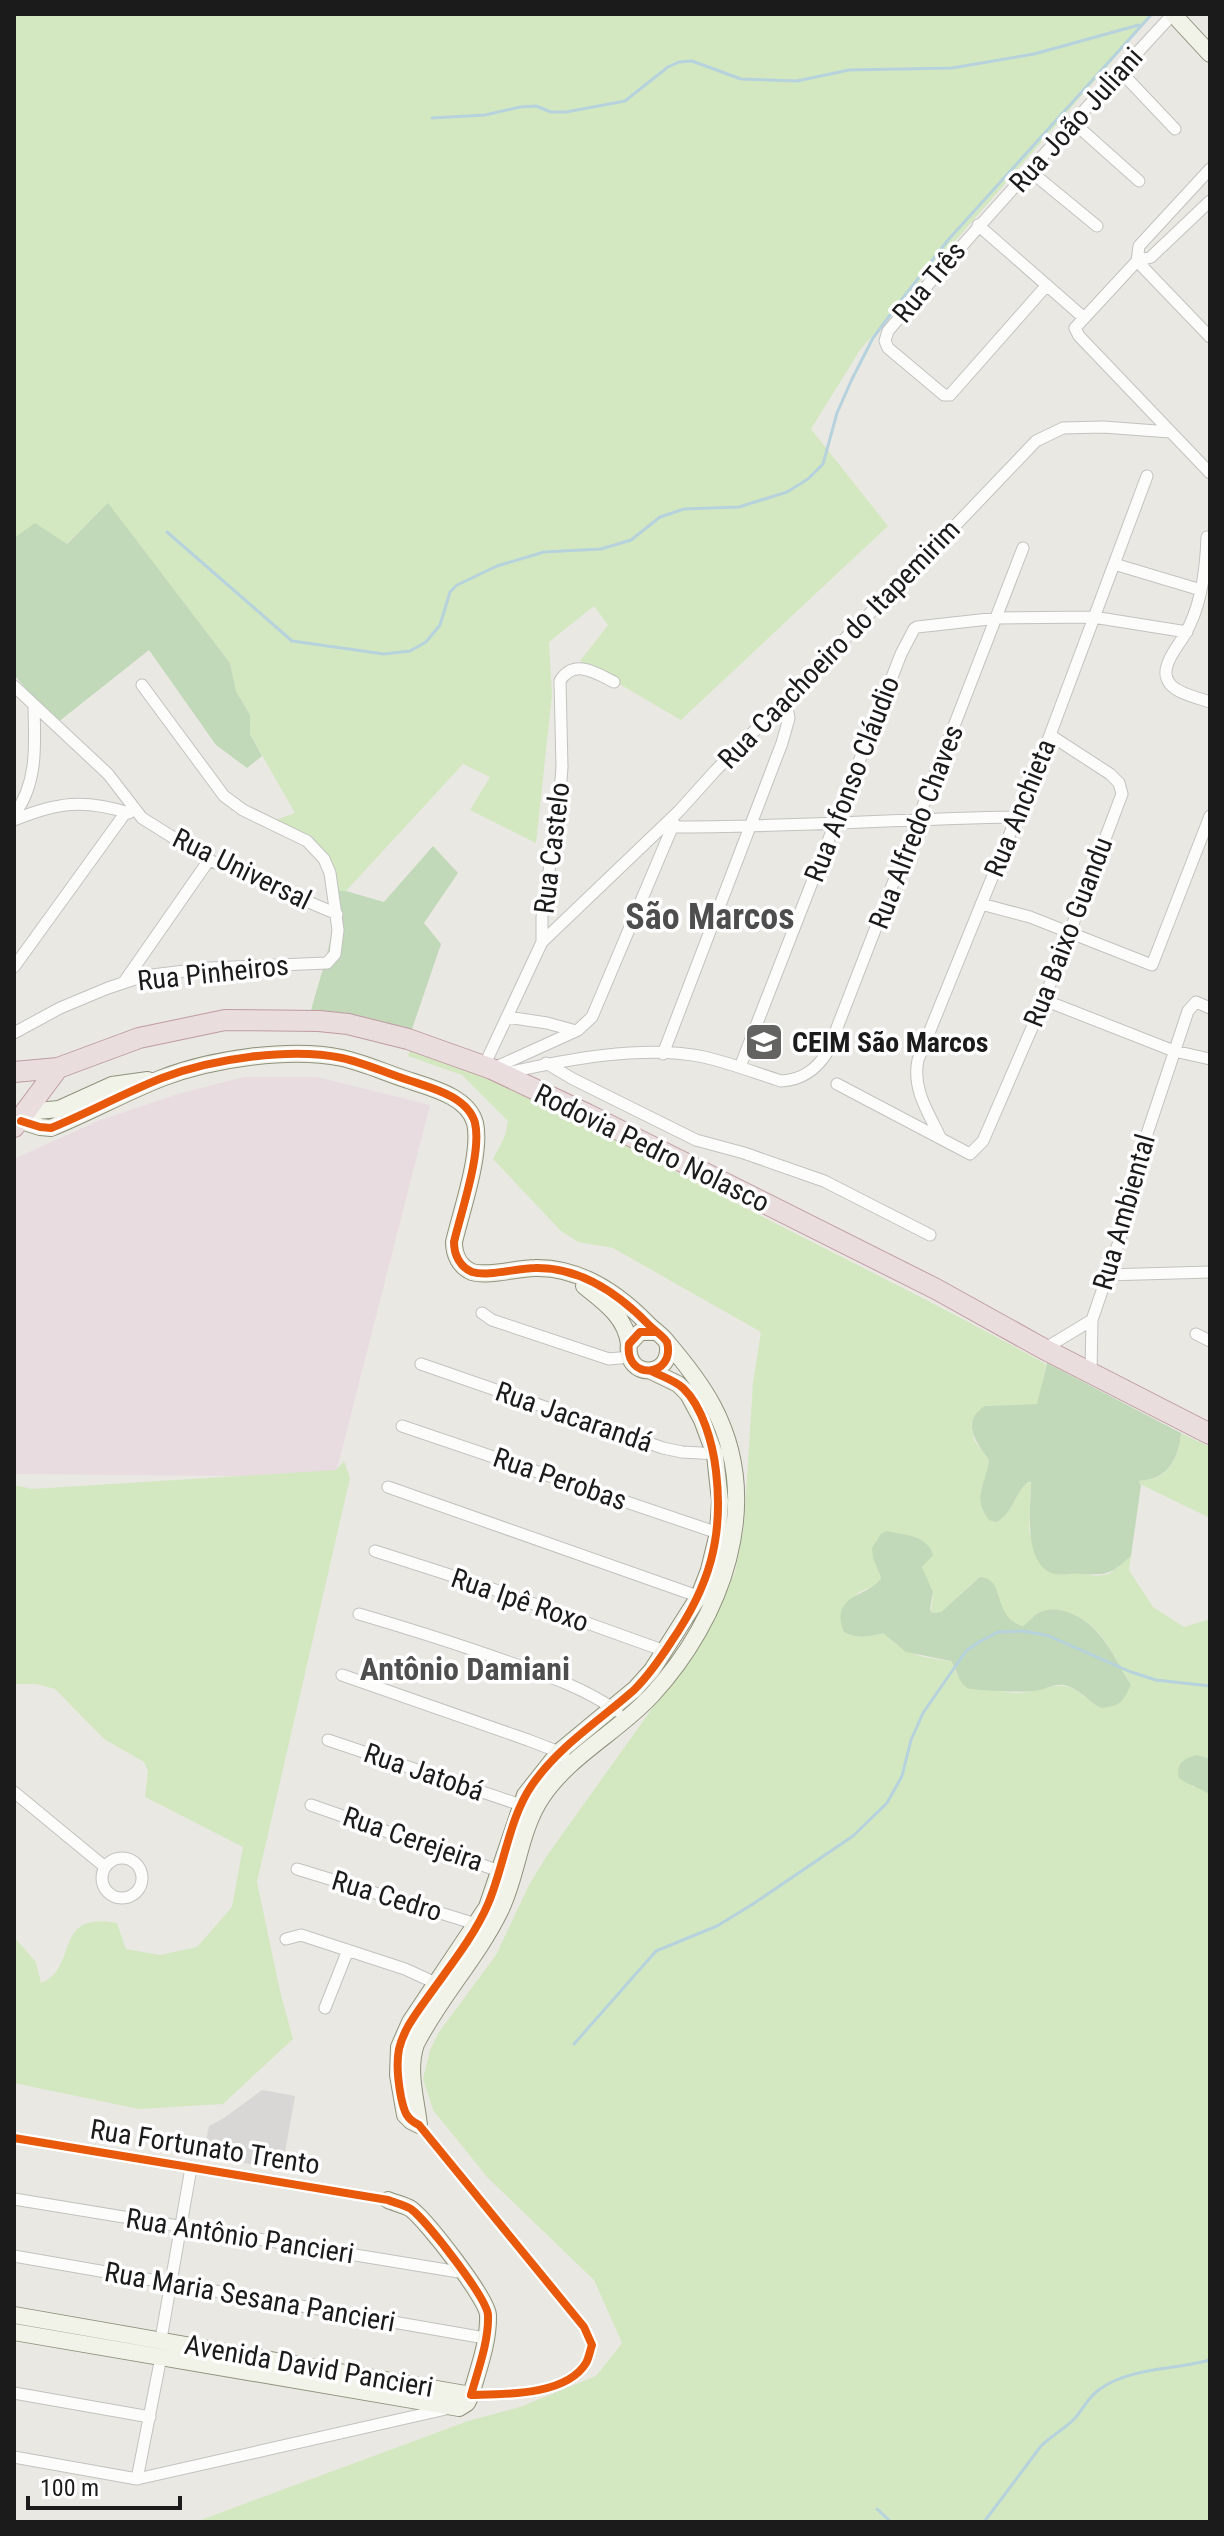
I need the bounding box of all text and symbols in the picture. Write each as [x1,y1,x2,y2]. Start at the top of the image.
street label: Rua João Juliani [1002,41,1150,199]
street label: Rua Três [886,235,972,329]
street label: Rua Caachoeiro do Itapemirim [711,513,967,775]
street label: Rua Afonso Cláudio [798,671,906,887]
street label: Rua Alfredo Chaves [862,720,970,934]
street label: Rua Anchieta [977,734,1063,882]
street label: Rua Castelo [528,780,576,916]
street label: Rua Universal [167,821,317,917]
street label: Rua Baixo Guandu [1017,833,1119,1031]
district label: São Marcos [625,896,795,938]
street label: Rua Pinheiros [136,949,290,997]
school or university icon: CEIM São Marcos [743,1021,785,1063]
place label: CEIM São Marcos [792,1026,989,1059]
street label: Rodovia Pedro Nolasco [529,1077,775,1219]
street label: Rua Ambiental [1086,1130,1162,1294]
street label: Rua Jacarandá [491,1375,657,1459]
street label: Rua Perobas [489,1441,631,1517]
street label: Rua Ipê Roxo [447,1561,593,1639]
district label: Antônio Damiani [360,1650,570,1688]
street label: Rua Jatobá [360,1736,488,1808]
street label: Rua Cerejeira [339,1800,487,1878]
street label: Rua Cedro [328,1864,446,1928]
street label: Rua Fortunato Trento [88,2113,322,2181]
street label: Rua Antônio Pancieri [124,2202,356,2270]
street label: Rua Maria Sesana Pancieri [102,2255,398,2339]
street label: Avenida David Pancieri [182,2328,436,2404]
scale bar [28,2460,180,2510]
text: 100 m [40,2474,99,2502]

